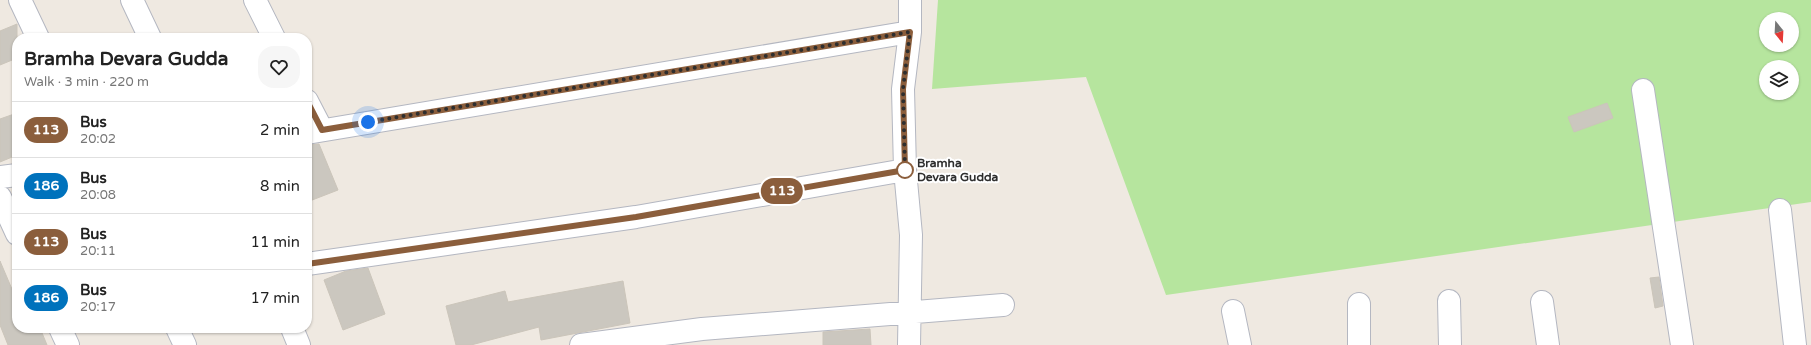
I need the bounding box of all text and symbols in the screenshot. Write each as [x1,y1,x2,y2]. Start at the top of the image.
north arrow [1759,12,1799,52]
map controls [1759,12,1799,100]
button: heart [258,46,300,88]
text: Bramha Devara Gudda [24,48,228,70]
button: layers [1759,60,1799,100]
text: Walk · 3 min · 220 m [24,74,149,90]
your location [358,112,378,132]
text: Bus [80,113,107,131]
text: 113 [33,121,59,138]
text: 2 min [260,121,300,139]
text: 20:02 [80,131,116,147]
place label: Bramha Devara Gudda [917,156,999,184]
marker: Bramha Devara Gudda [896,161,914,179]
text: Bus [80,169,107,187]
text: 186 [33,177,59,194]
text: 8 min [260,177,300,195]
line badge: 113 [759,178,805,204]
text: 113 [769,182,795,199]
text: 20:08 [80,187,116,203]
text: Bus [80,225,107,243]
text: 113 [33,233,59,250]
text: 11 min [251,233,300,251]
text: 20:11 [80,243,116,259]
text: Bus [80,281,107,299]
text: 186 [33,289,59,306]
text: 17 min [251,289,300,307]
text: 20:17 [80,299,116,315]

